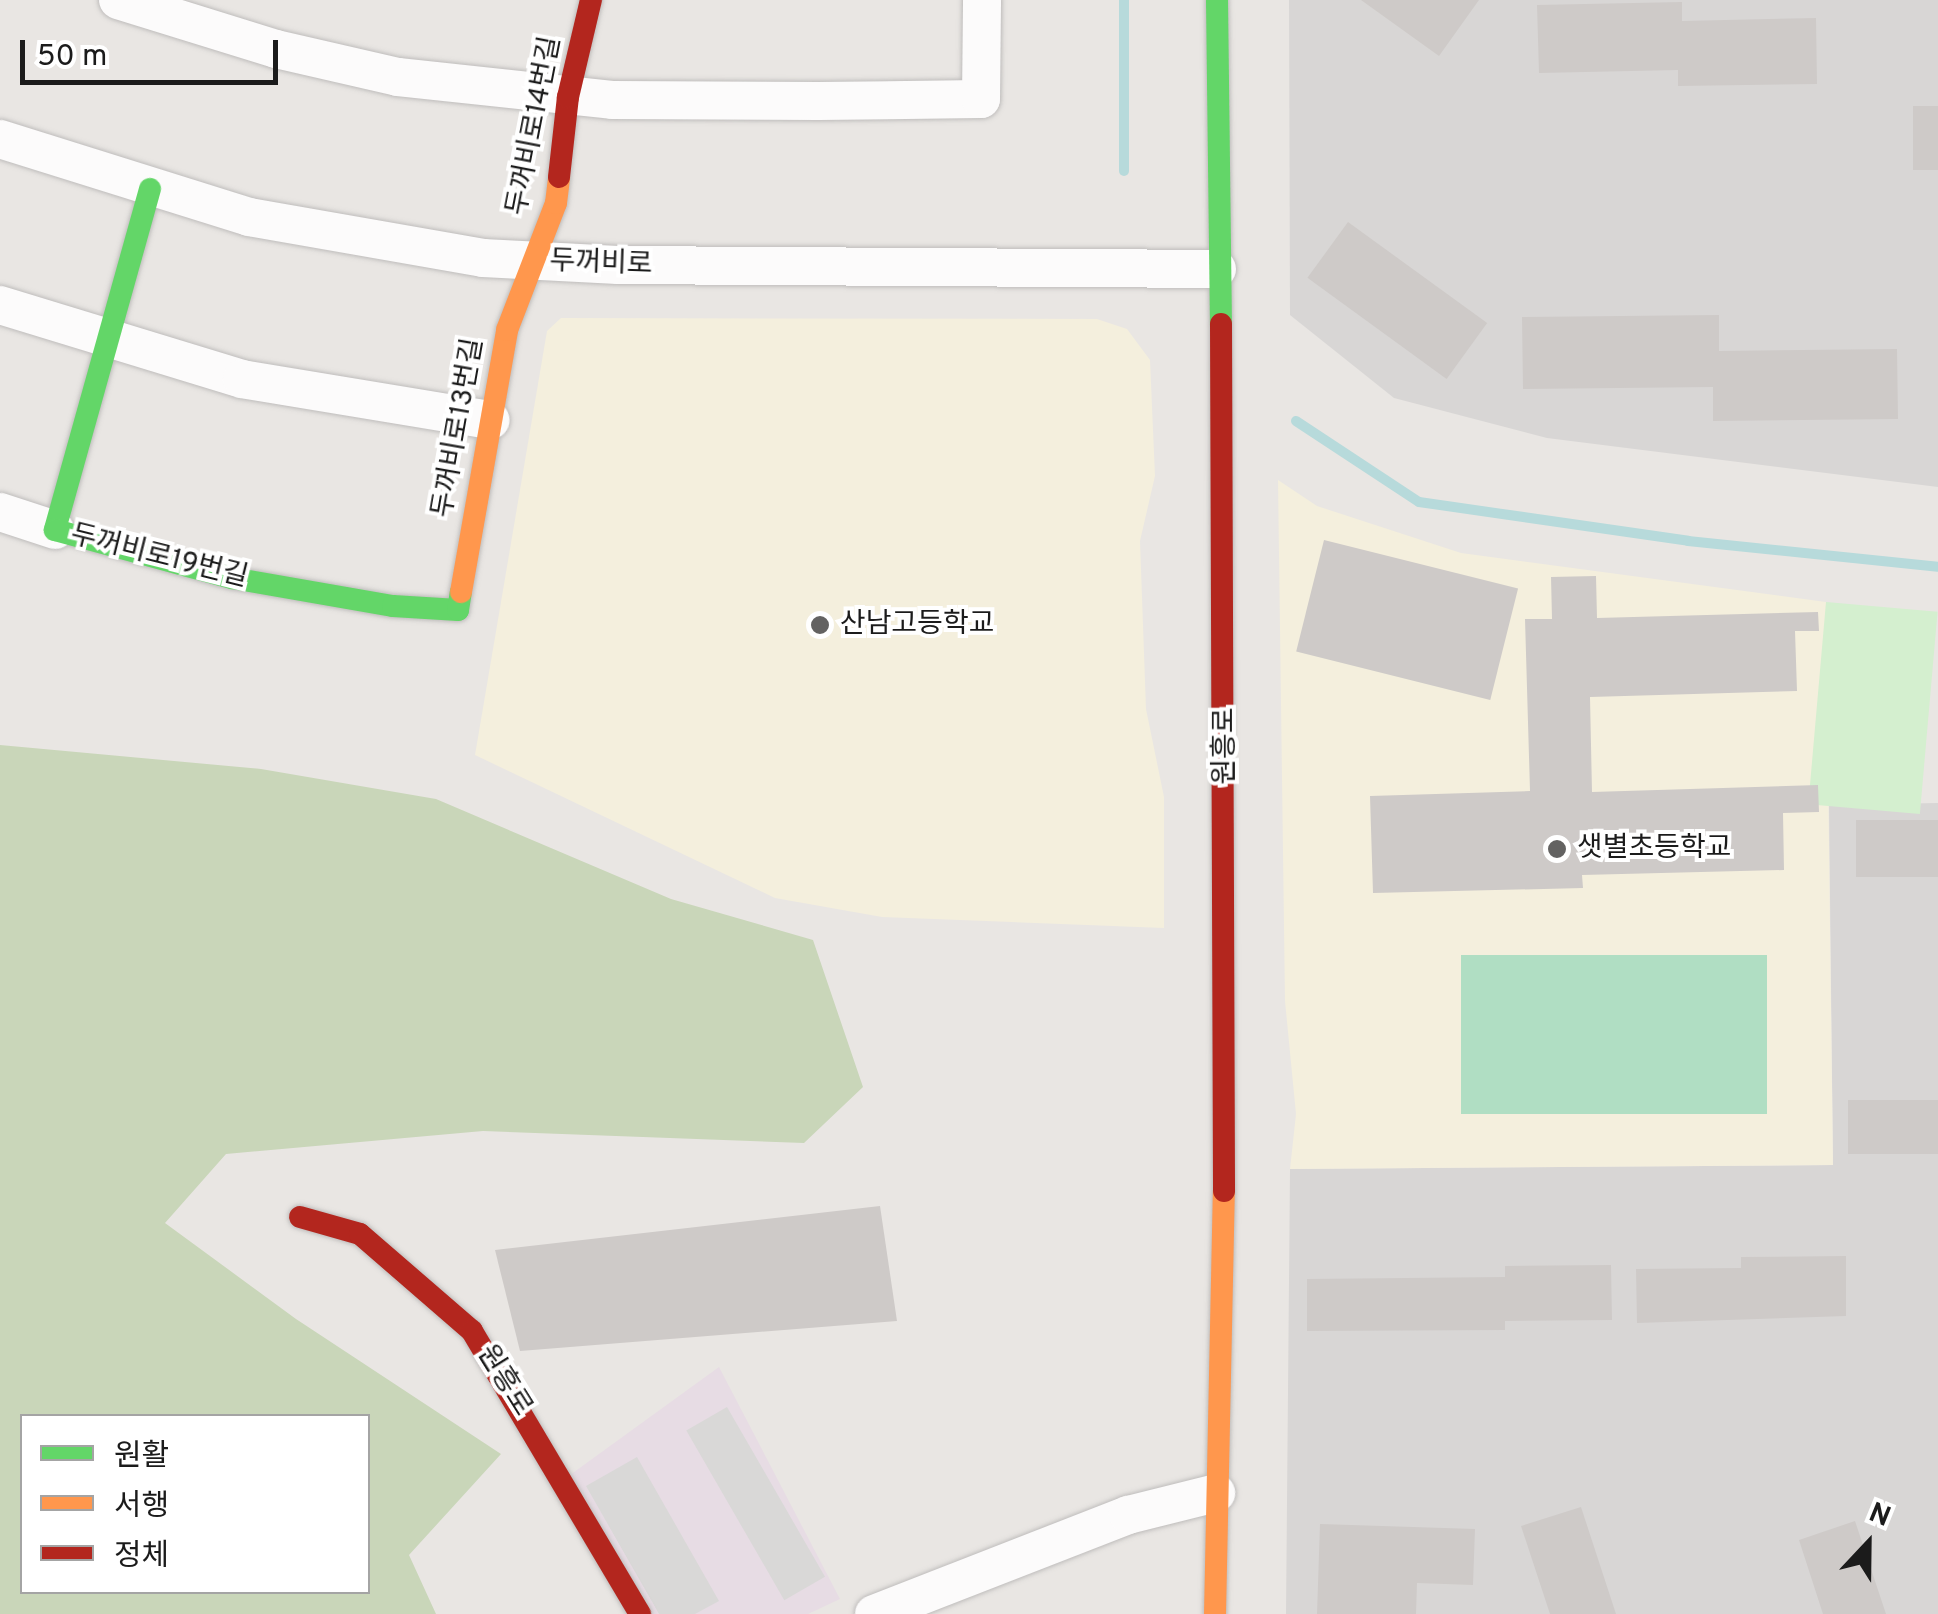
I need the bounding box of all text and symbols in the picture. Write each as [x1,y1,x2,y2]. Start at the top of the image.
scale bar [25,20,282,82]
street label: 두꺼비로14번길 [501,34,569,218]
text: 50 m [37,39,107,76]
street label: 두꺼비로 [549,245,653,283]
street label: 두꺼비로13번길 [427,336,491,520]
street label: 두꺼비로19번길 [67,519,251,595]
place label: 산남고등학교 [840,608,995,642]
marker: 산남고등학교 [809,614,831,636]
street label: 원흥로 [1209,707,1243,785]
place label: 샛별초등학교 [1577,832,1732,866]
marker: 샛별초등학교 [1546,838,1568,860]
street label: 원흥로 [469,1339,539,1423]
legend [20,1414,370,1594]
text: 원활 [114,1439,169,1476]
text: 서행 [114,1489,169,1526]
north arrow [1818,1494,1918,1594]
text: N [1863,1496,1895,1537]
text: 정체 [114,1539,169,1576]

